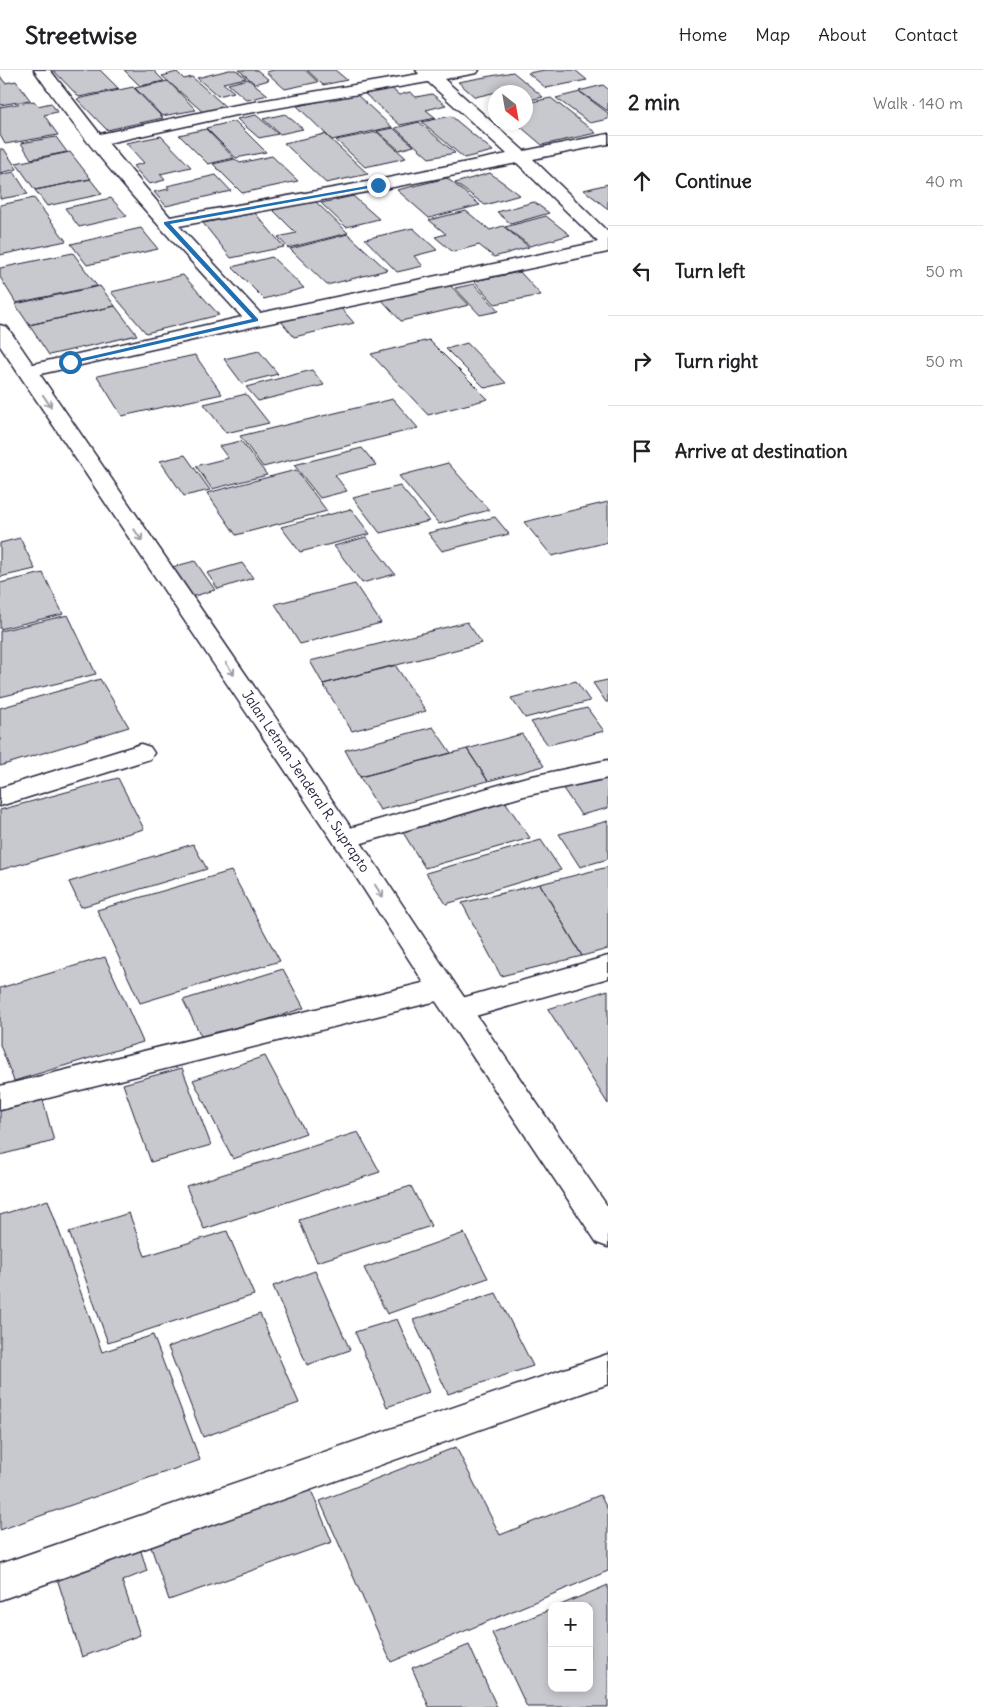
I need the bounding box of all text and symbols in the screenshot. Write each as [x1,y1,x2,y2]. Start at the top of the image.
text: Streetwise [25,20,137,50]
text: Home [679,23,727,46]
text: Map [755,23,790,46]
text: About [818,23,866,46]
text: Contact [894,23,958,46]
north arrow [488,85,533,130]
text: 2 min [628,89,680,116]
text: Walk · 140 m [873,93,963,113]
icon: ahead [628,167,656,195]
text: Continue [675,169,752,193]
text: 40 m [925,171,963,191]
route end [367,174,390,197]
icon: left [628,257,656,285]
text: Turn left [675,259,745,283]
text: 50 m [925,261,963,281]
icon: right [628,347,656,375]
text: Turn right [675,349,758,373]
route start [59,351,82,374]
text: 50 m [925,351,963,371]
one-way arrow [42,394,52,408]
icon: arrive [628,437,656,465]
text: Arrive at destination [675,439,848,463]
one-way arrow [133,528,143,542]
one-way arrow [225,662,235,676]
street label: Jalan Letnan Jenderal R. Suprapto [238,686,374,876]
one-way arrow [374,884,385,898]
map controls [548,1602,593,1692]
button: + [548,1602,593,1647]
button: − [548,1647,593,1692]

